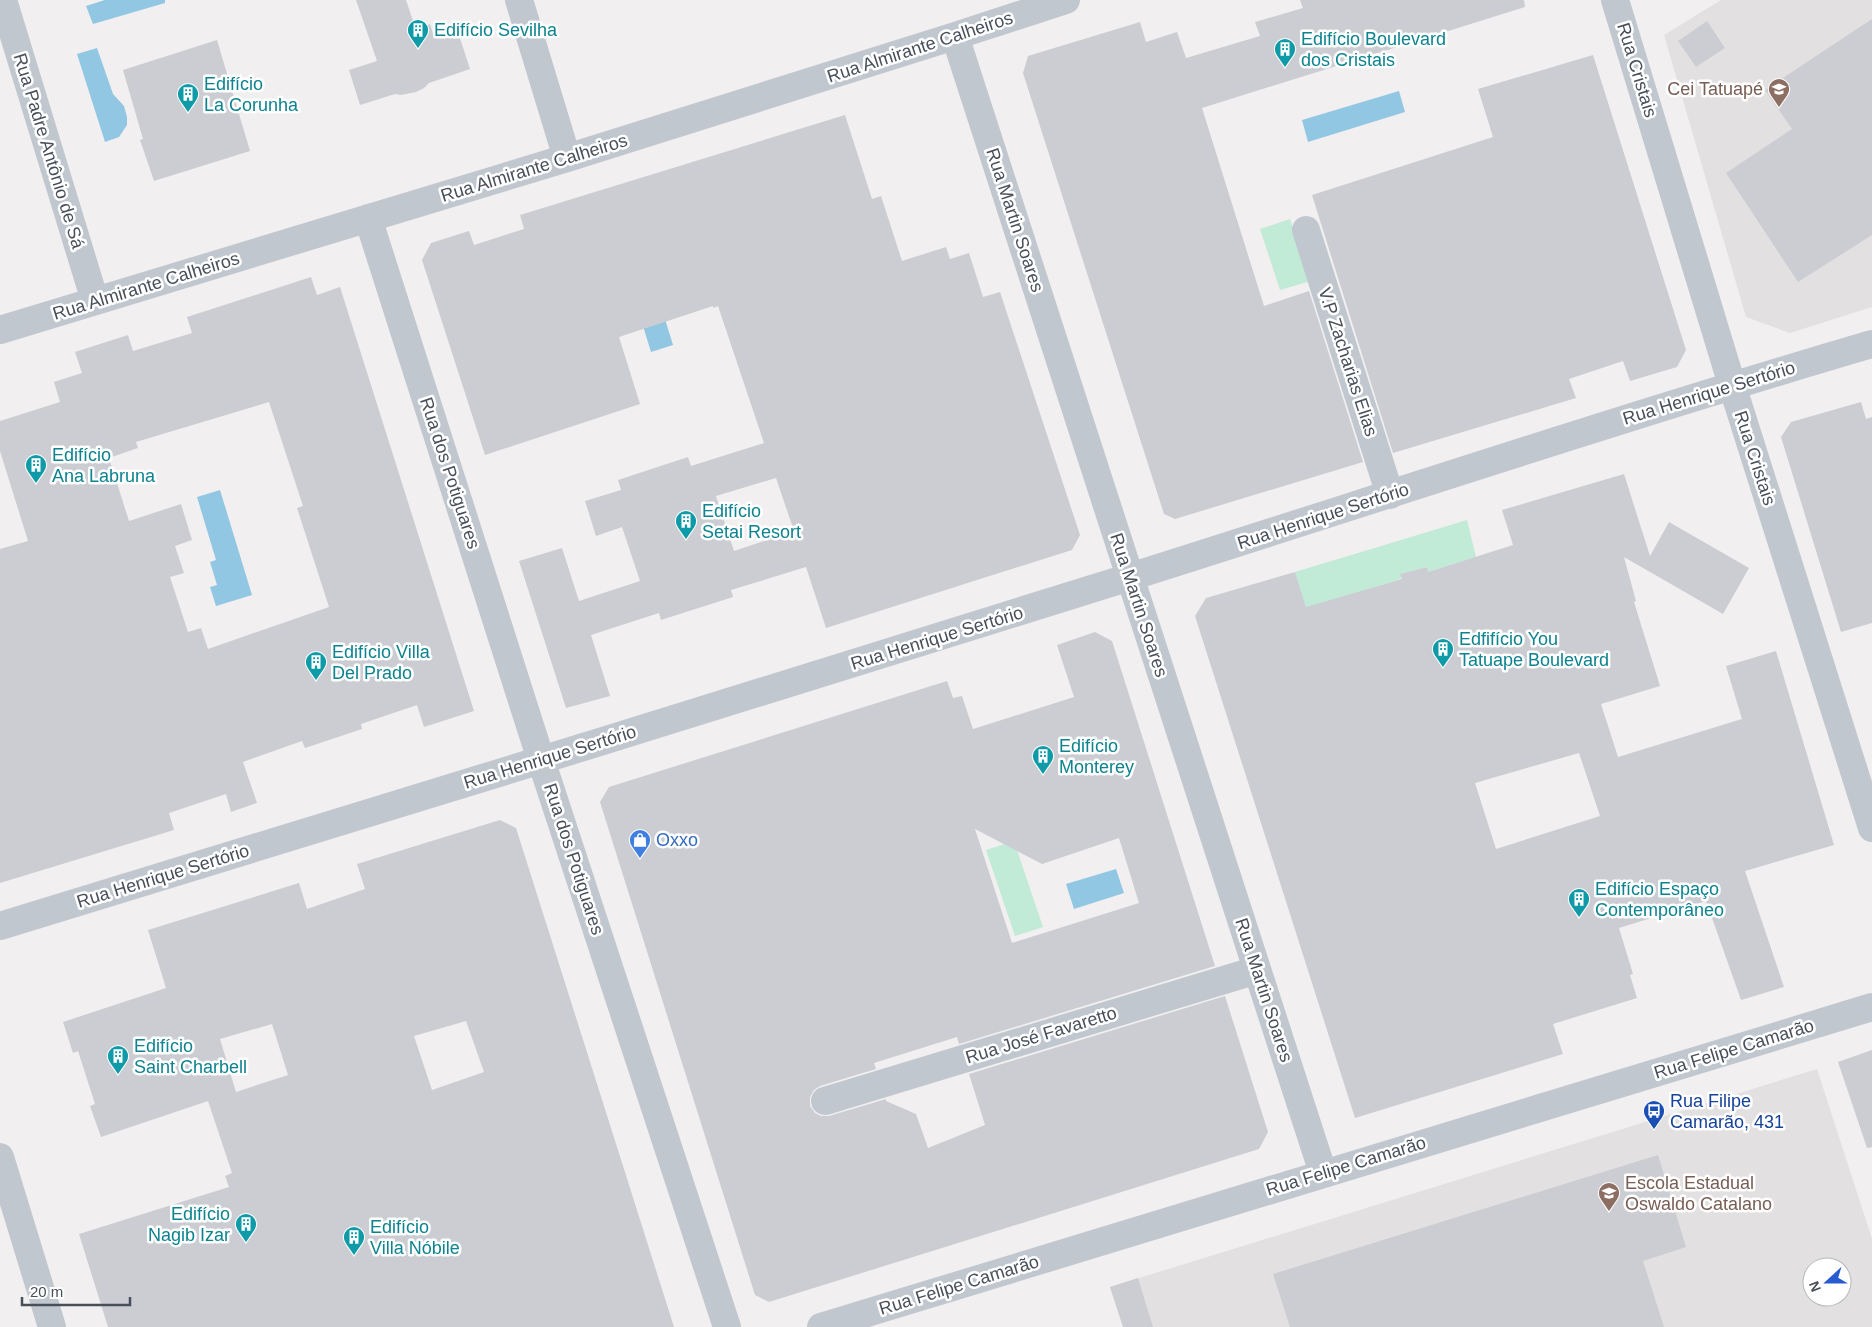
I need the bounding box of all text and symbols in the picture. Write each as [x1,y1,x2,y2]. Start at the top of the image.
street label: Rua Almirante Calheiros [825,8,1015,86]
building icon: Edifício Sevilha [406,18,430,49]
place label: Edifício Sevilha [434,20,558,40]
street label: Rua Cristais [1613,20,1661,120]
place label: Edifício Boulevard dos Cristais [1301,29,1446,70]
building icon: Edifício Boulevard dos Cristais [1273,37,1297,68]
street label: Rua Padre Antônio de Sá [10,51,89,252]
place label: Edifício La Corunha [204,74,299,115]
school or university icon: Cei Tatuapé [1767,77,1791,108]
place label: Cei Tatuapé [1667,79,1763,99]
building icon: Edifício La Corunha [176,82,200,113]
street label: Rua Almirante Calheiros [438,130,630,206]
street label: Rua Martin Soares [982,146,1048,294]
street label: Rua Almirante Calheiros [50,248,242,324]
street label: V.P Zacharias Elias [1315,285,1381,439]
street label: Rua Henrique Sertório [1620,357,1798,429]
street label: Rua dos Potiguares [416,395,484,551]
street label: Rua Cristais [1730,408,1780,508]
place label: Edifício Ana Labruna [52,445,156,486]
building icon: Edifício Ana Labruna [24,453,48,484]
street label: Rua Henrique Sertório [1235,479,1411,553]
place label: Edifício Setai Resort [702,501,801,542]
building icon: Edifício Setai Resort [674,509,698,540]
street label: Rua Martin Soares [1106,531,1172,679]
street label: Rua Henrique Sertório [848,602,1026,674]
place label: Edfifício You Tatuape Boulevard [1459,629,1609,670]
building icon: Edfifício You Tatuape Boulevard [1431,637,1455,668]
place label: Edifício Villa Del Prado [332,642,431,683]
building icon: Edifício Villa Del Prado [304,650,328,681]
street label: Rua Henrique Sertório [461,721,639,793]
place label: Edifício Monterey [1059,736,1134,777]
building icon: Edifício Monterey [1031,744,1055,775]
street label: Rua dos Potiguares [540,781,608,937]
shop icon: Oxxo [628,828,652,859]
place label: Oxxo [656,830,698,850]
street label: Rua Henrique Sertório [74,840,252,912]
place label: Edifício Espaço Contemporâneo [1595,879,1724,920]
building icon: Edifício Espaço Contemporâneo [1567,887,1591,918]
street label: Rua Martin Soares [1231,916,1297,1064]
street label: Rua José Favaretto [963,1002,1119,1068]
street label: Rua Felipe Camarão [1652,1015,1816,1083]
place label: Edifício Saint Charbell [134,1036,247,1077]
building icon: Edifício Saint Charbell [106,1044,130,1075]
place label: Rua Filipe Camarão, 431 [1670,1091,1784,1132]
bus stop icon: Rua Filipe Camarão, 431 [1642,1099,1666,1130]
street label: Rua Felipe Camarão [1264,1132,1428,1200]
place label: Escola Estadual Oswaldo Catalano [1625,1173,1772,1214]
school or university icon: Escola Estadual Oswaldo Catalano [1597,1181,1621,1212]
place label: Edifício Nagib Izar [148,1204,230,1245]
building icon: Edifício Nagib Izar [234,1212,258,1243]
place label: Edifício Villa Nóbile [370,1217,460,1258]
building icon: Edifício Villa Nóbile [342,1225,366,1256]
street label: Rua Felipe Camarão [877,1251,1041,1319]
north arrow [1802,1257,1852,1307]
scale bar [22,1274,130,1306]
text: N [1806,1279,1824,1294]
text: 20 m [30,1283,63,1300]

